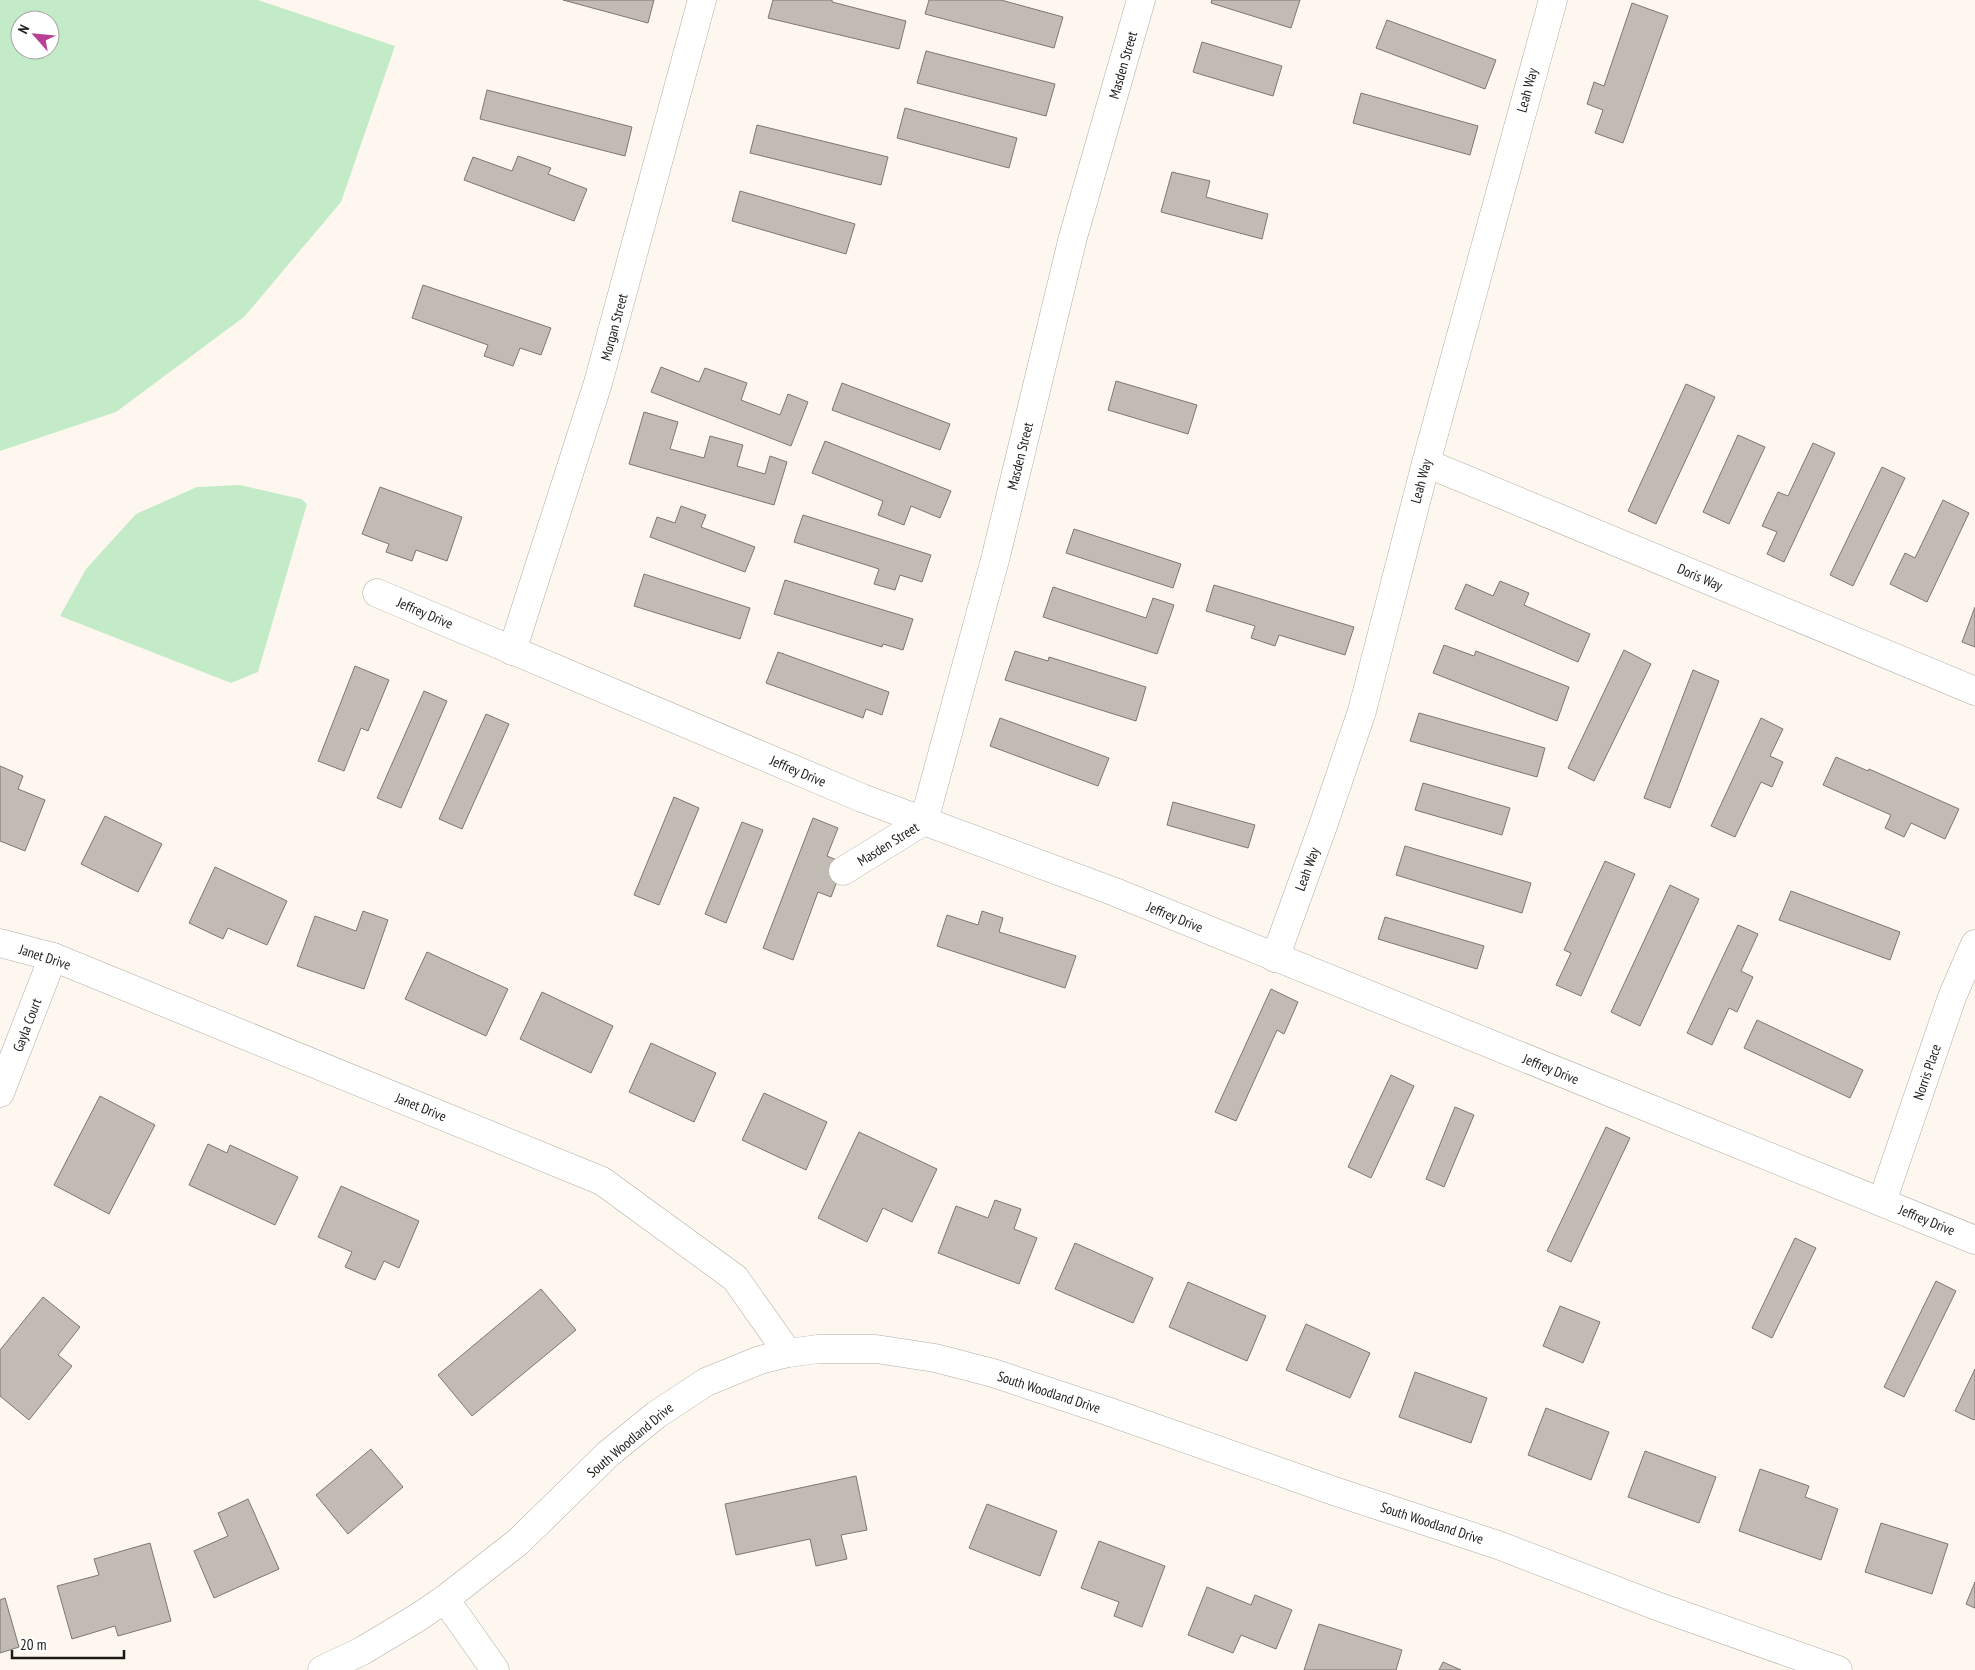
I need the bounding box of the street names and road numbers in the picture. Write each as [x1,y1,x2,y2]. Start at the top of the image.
street label: Masden Street [1105,29,1141,101]
street label: Leah Way [1512,65,1542,114]
street label: Morgan Street [596,291,632,362]
street label: Masden Street [1003,420,1037,492]
street label: Leah Way [1406,456,1436,505]
street label: Doris Way [1675,559,1726,595]
street label: Jeffrey Drive [393,593,456,633]
street label: Jeffrey Drive [766,751,829,791]
street label: Masden Street [854,818,922,870]
street label: Leah Way [1291,844,1323,893]
street label: Jeffrey Drive [1143,897,1206,936]
street label: Janet Drive [16,940,73,974]
street label: Gayla Court [9,996,45,1054]
street label: Norris Place [1909,1042,1945,1102]
street label: Jeffrey Drive [1519,1049,1582,1088]
street label: Janet Drive [392,1088,449,1125]
street label: Jeffrey Drive [1895,1200,1958,1239]
street label: South Woodland Drive [995,1367,1103,1417]
street label: South Woodland Drive [583,1398,677,1481]
street label: South Woodland Drive [1378,1498,1486,1548]

